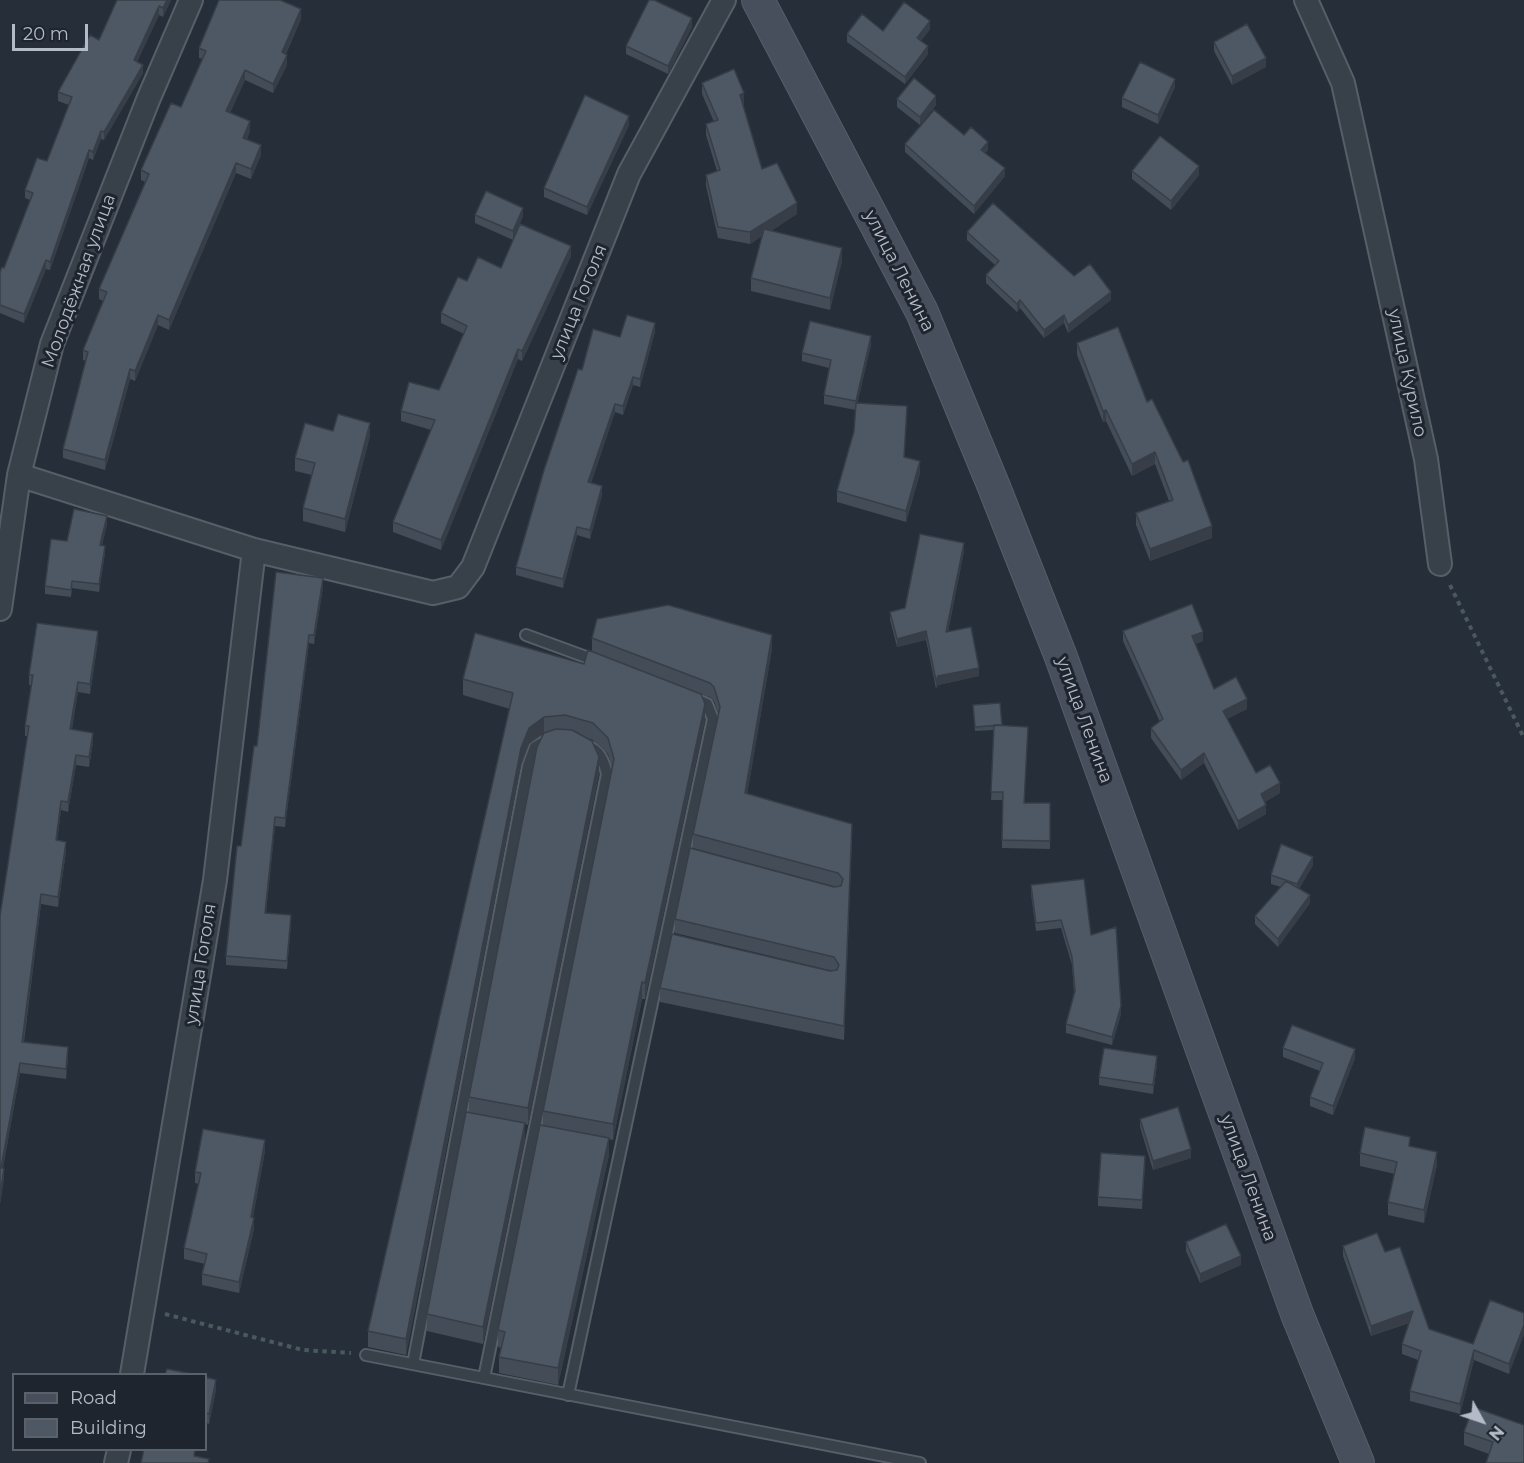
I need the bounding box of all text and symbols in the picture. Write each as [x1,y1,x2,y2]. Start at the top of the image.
scale bar [15,12,92,50]
text: 20 m [23,23,69,45]
street label: Молодёжная улица [37,191,121,371]
street label: улица Ленина [859,207,939,335]
street label: улица Гоголя [546,241,612,363]
street label: улица Курило [1383,307,1431,439]
street label: улица Ленина [1051,654,1117,786]
street label: улица Гоголя [181,902,221,1026]
street label: улица Ленина [1215,1112,1281,1244]
legend [12,1373,207,1451]
text: Road [70,1387,117,1409]
north arrow [1452,1391,1512,1451]
text: Building [70,1417,147,1439]
text: N [1485,1422,1508,1444]

